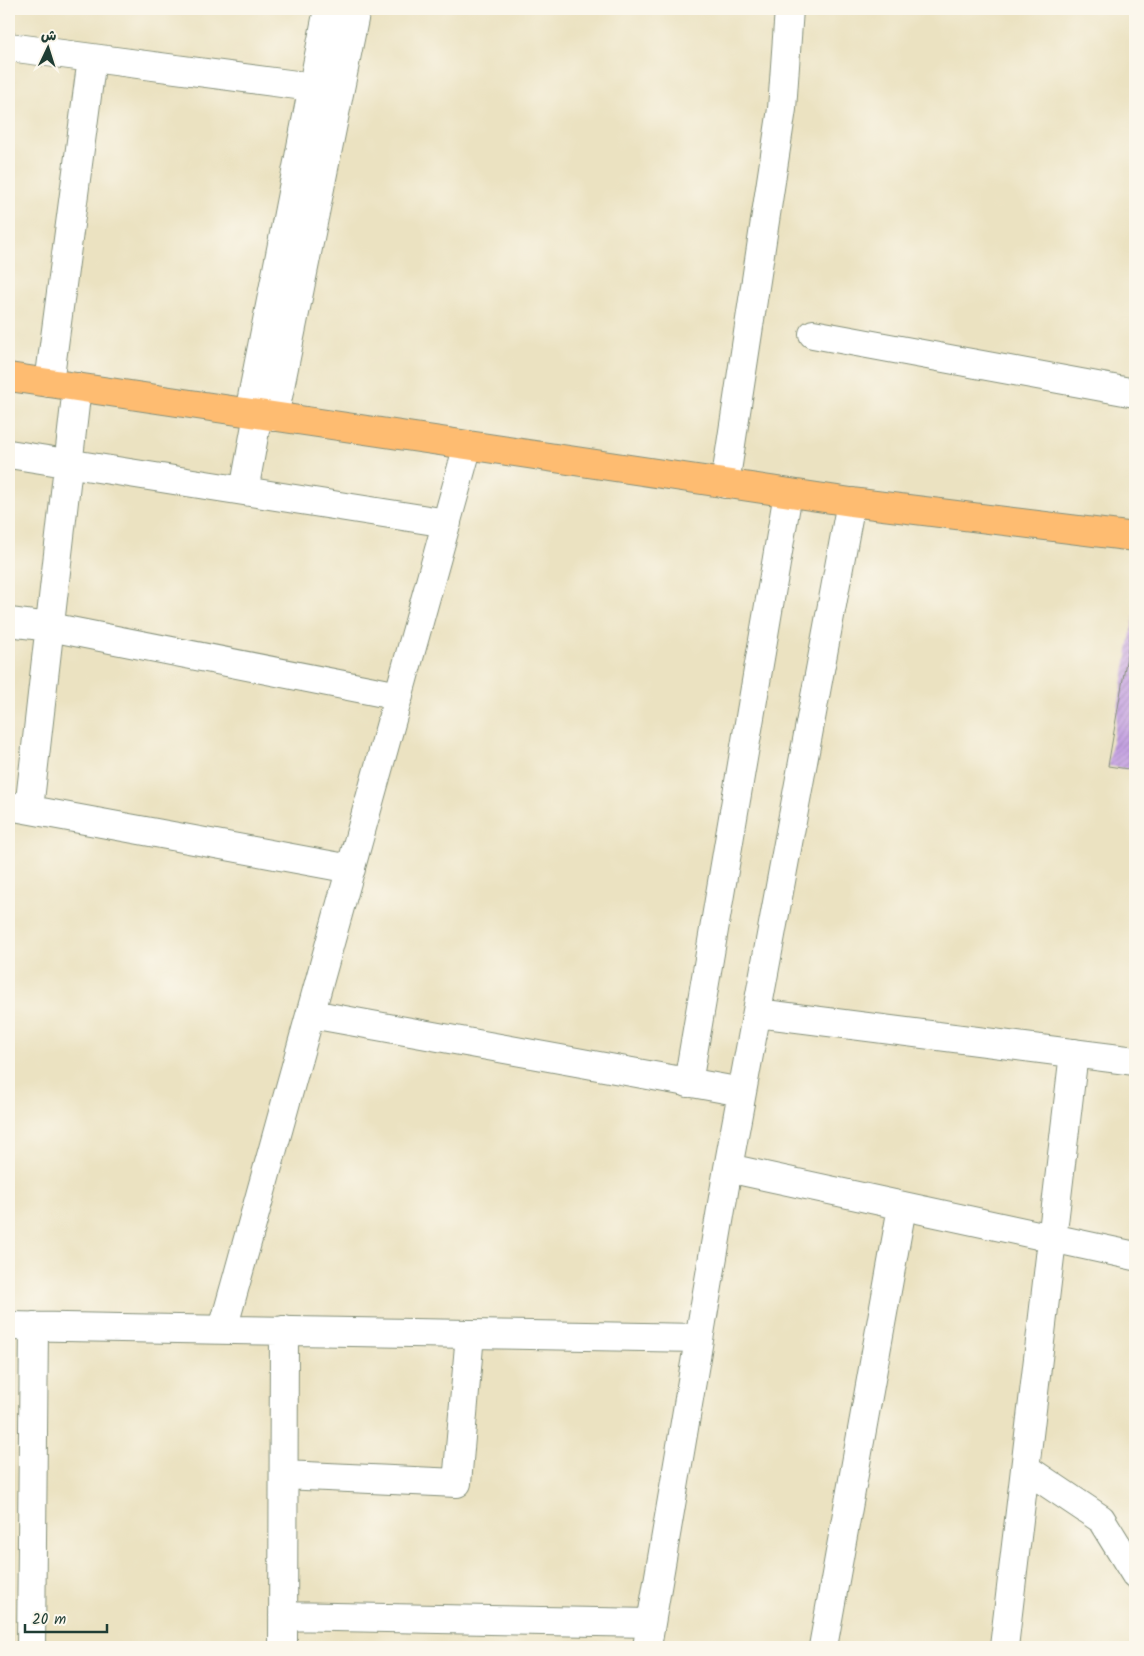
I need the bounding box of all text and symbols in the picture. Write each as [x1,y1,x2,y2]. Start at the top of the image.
north arrow [22,22,72,72]
text: ش [40,25,57,48]
scale bar [25,1601,108,1633]
text: 20 m [32,1608,66,1632]

